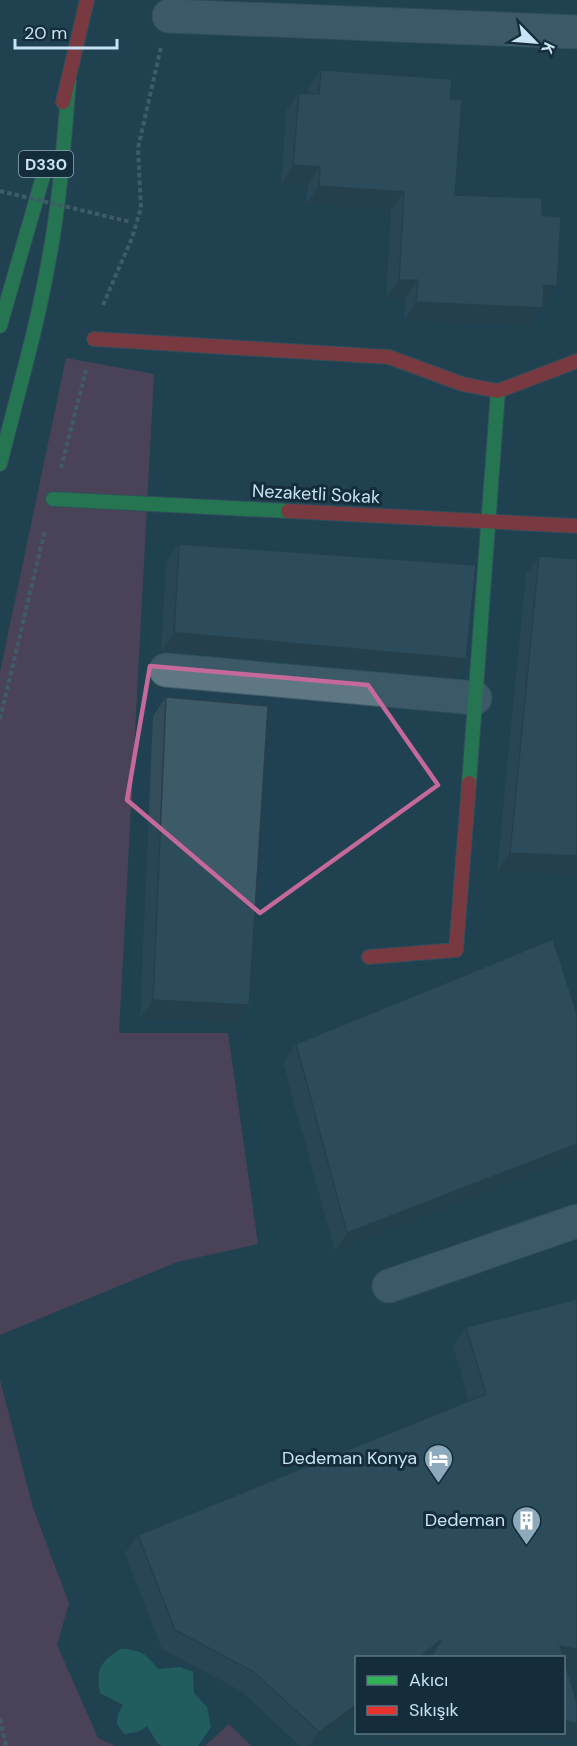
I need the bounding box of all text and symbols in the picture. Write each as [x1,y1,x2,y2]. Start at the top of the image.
scale bar [15,12,117,50]
north arrow [505,12,565,72]
text: 20 m [24,21,67,45]
text: K [536,39,560,58]
road number: D330 [19,151,73,177]
street label: Nezaketli Sokak [251,479,381,509]
hotel icon: Dedeman Konya [422,1442,454,1484]
place label: Dedeman Konya [282,1446,417,1470]
building icon: Dedeman [510,1504,542,1546]
place label: Dedeman [425,1508,505,1532]
legend [355,1656,565,1734]
text: Akıcı [409,1668,448,1692]
text: Sıkışık [409,1698,459,1722]

